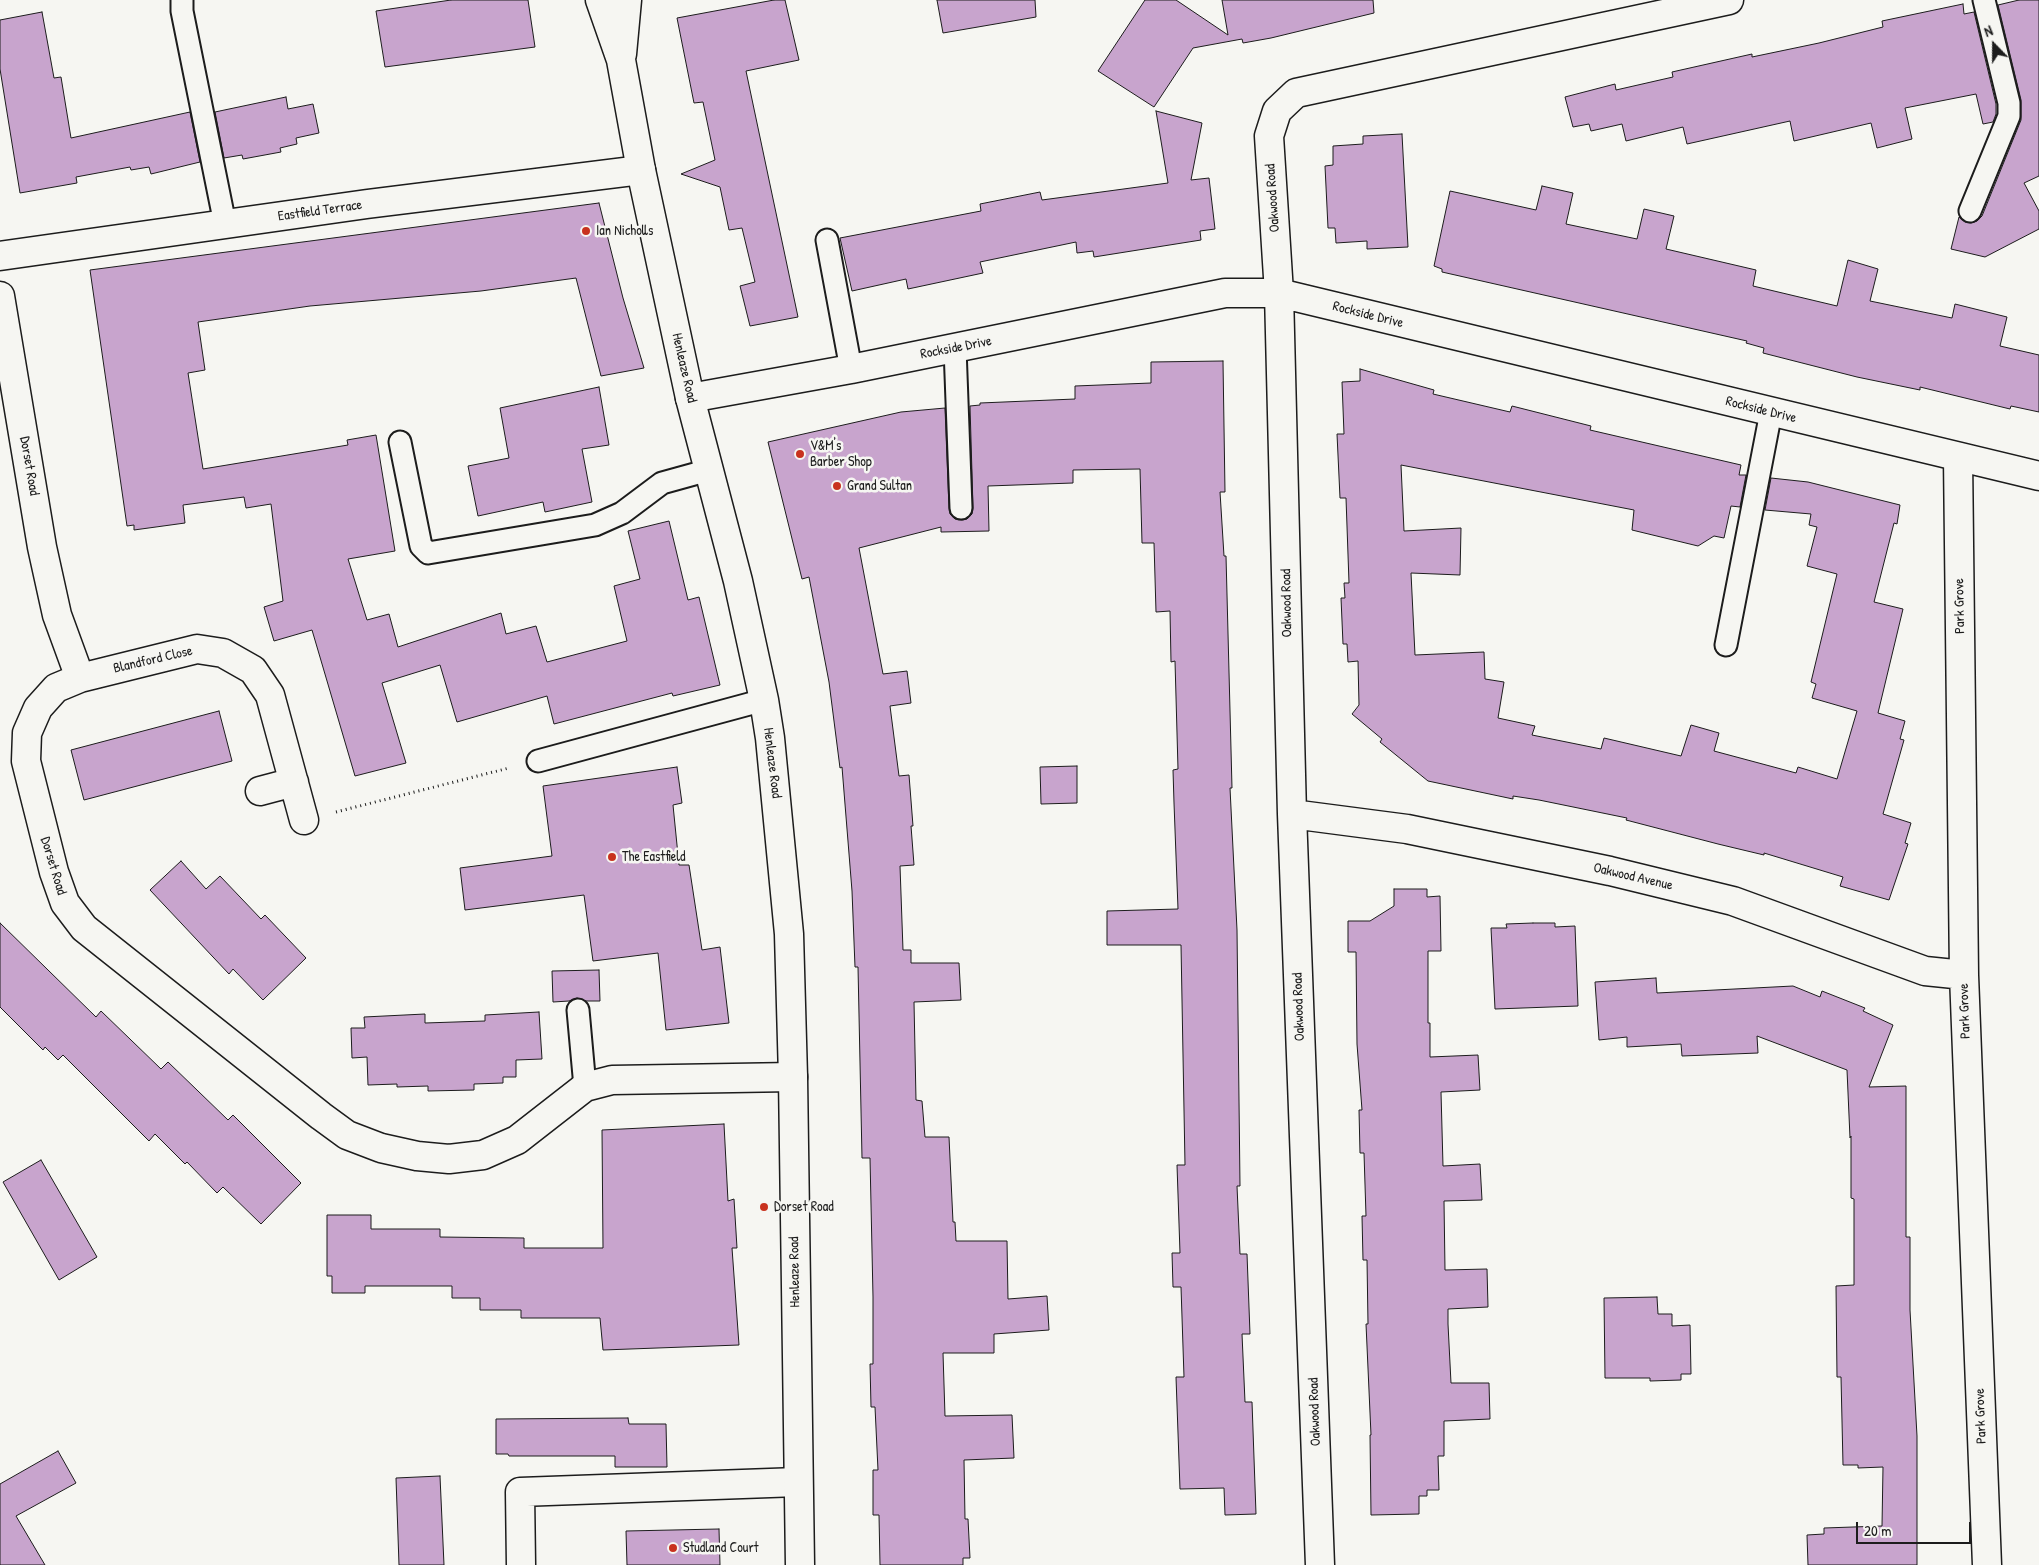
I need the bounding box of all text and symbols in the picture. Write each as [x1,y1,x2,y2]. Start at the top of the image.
north arrow [1969,20,2019,70]
text: N [1981,20,1995,41]
street label: Oakwood Road [1262,163,1284,233]
street label: Eastfield Terrace [277,197,363,225]
place label: Ian Nicholls [596,223,653,239]
marker: Ian Nicholls [580,225,592,237]
street label: Rockside Drive [1331,298,1405,332]
street label: Henleaze Road [668,332,700,404]
street label: Rockside Drive [919,333,993,363]
street label: Rockside Drive [1724,393,1798,427]
street label: Dorset Road [16,435,42,497]
place label: V&M's Barber Shop [810,438,872,471]
marker: V&M's Barber Shop [794,448,806,460]
place label: Grand Sultan [847,478,912,494]
marker: Grand Sultan [831,480,843,492]
street label: Oakwood Road [1278,569,1296,637]
street label: Park Grove [1951,578,1969,634]
street label: Blandford Close [112,643,194,677]
street label: Henleaze Road [759,727,785,799]
street label: Dorset Road [36,835,70,897]
place label: The Eastfield [622,849,685,865]
marker: The Eastfield [606,851,618,863]
street label: Oakwood Avenue [1592,860,1674,894]
street label: Oakwood Road [1289,972,1309,1042]
street label: Park Grove [1956,983,1974,1039]
place label: Dorset Road [774,1199,834,1215]
marker: Dorset Road [758,1201,770,1213]
street label: Henleaze Road [786,1236,804,1308]
street label: Oakwood Road [1305,1377,1325,1447]
street label: Park Grove [1972,1388,1990,1444]
scale bar [1859,1512,1974,1544]
text: 20 m [1864,1520,1891,1541]
place label: Studland Court [683,1540,759,1556]
marker: Studland Court [667,1542,679,1554]

